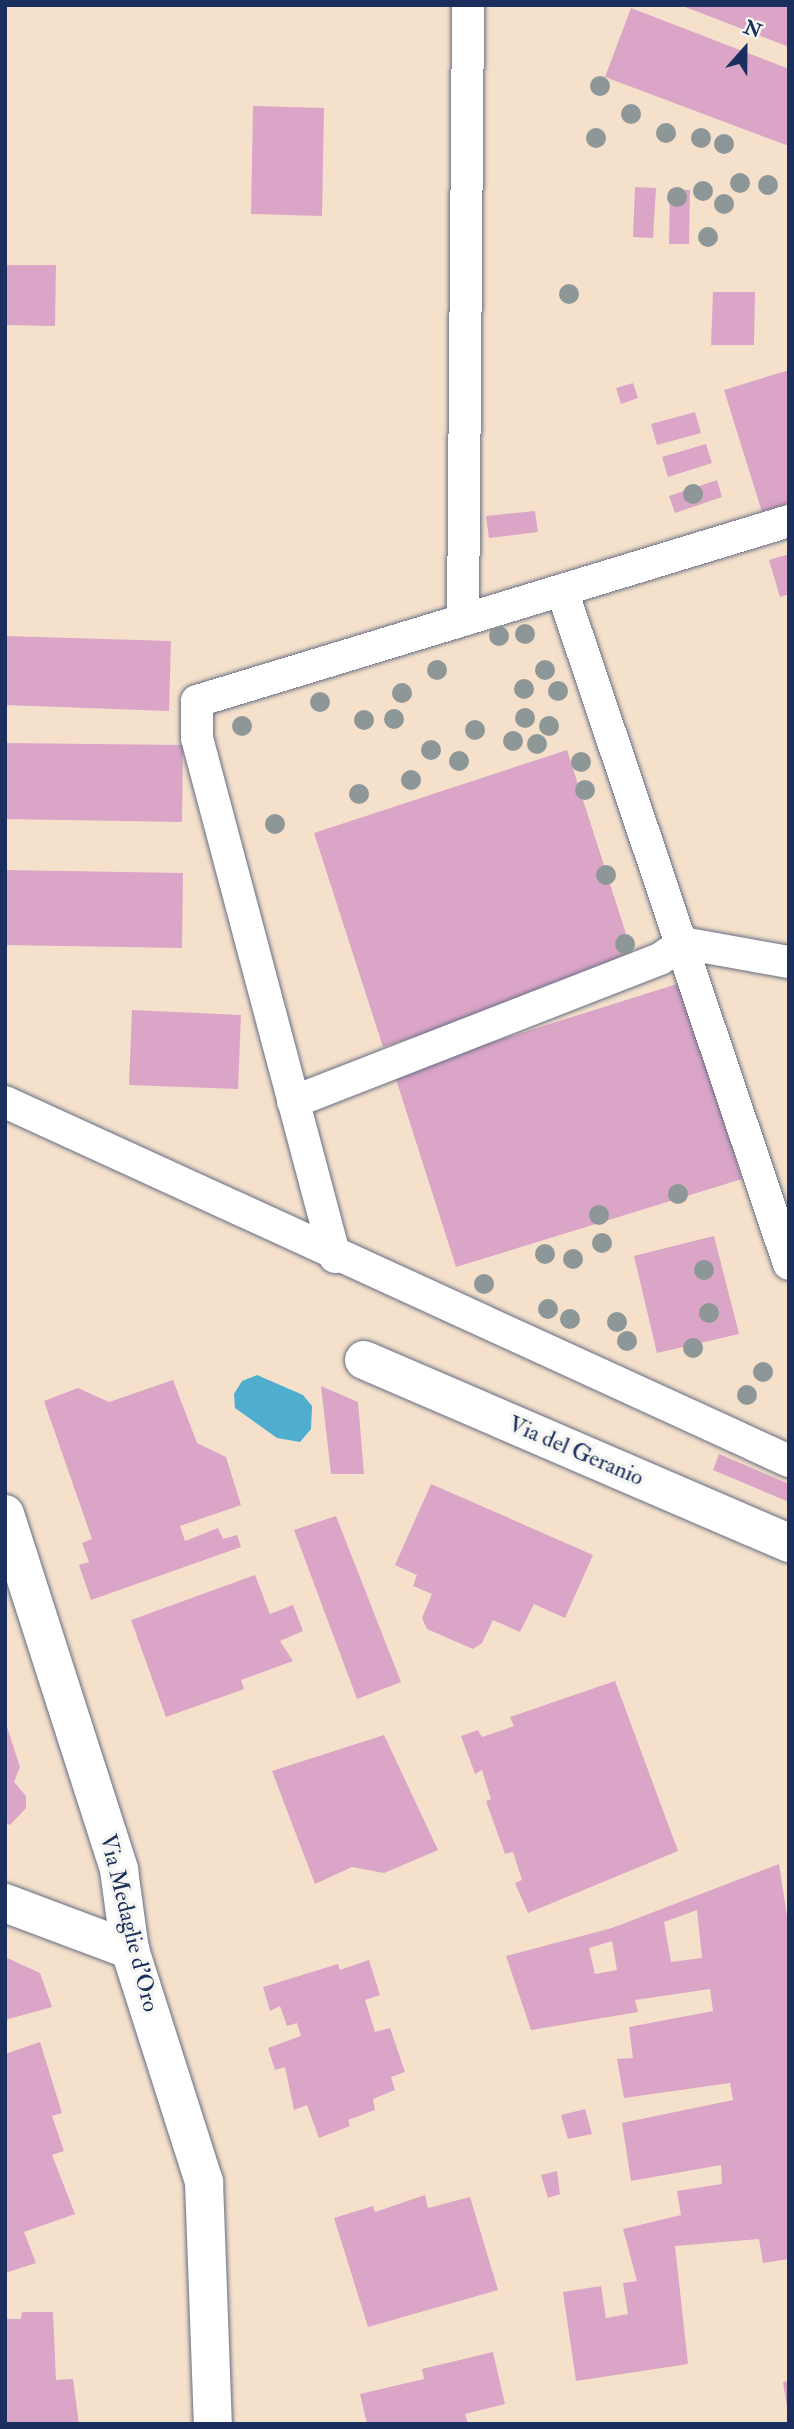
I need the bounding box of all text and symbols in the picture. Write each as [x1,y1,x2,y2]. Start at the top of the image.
north arrow [710,14,780,84]
text: N [740,15,765,44]
street label: Via del Geranio [504,1410,648,1492]
street label: Via Medaglie d'Oro [94,1831,164,2015]

